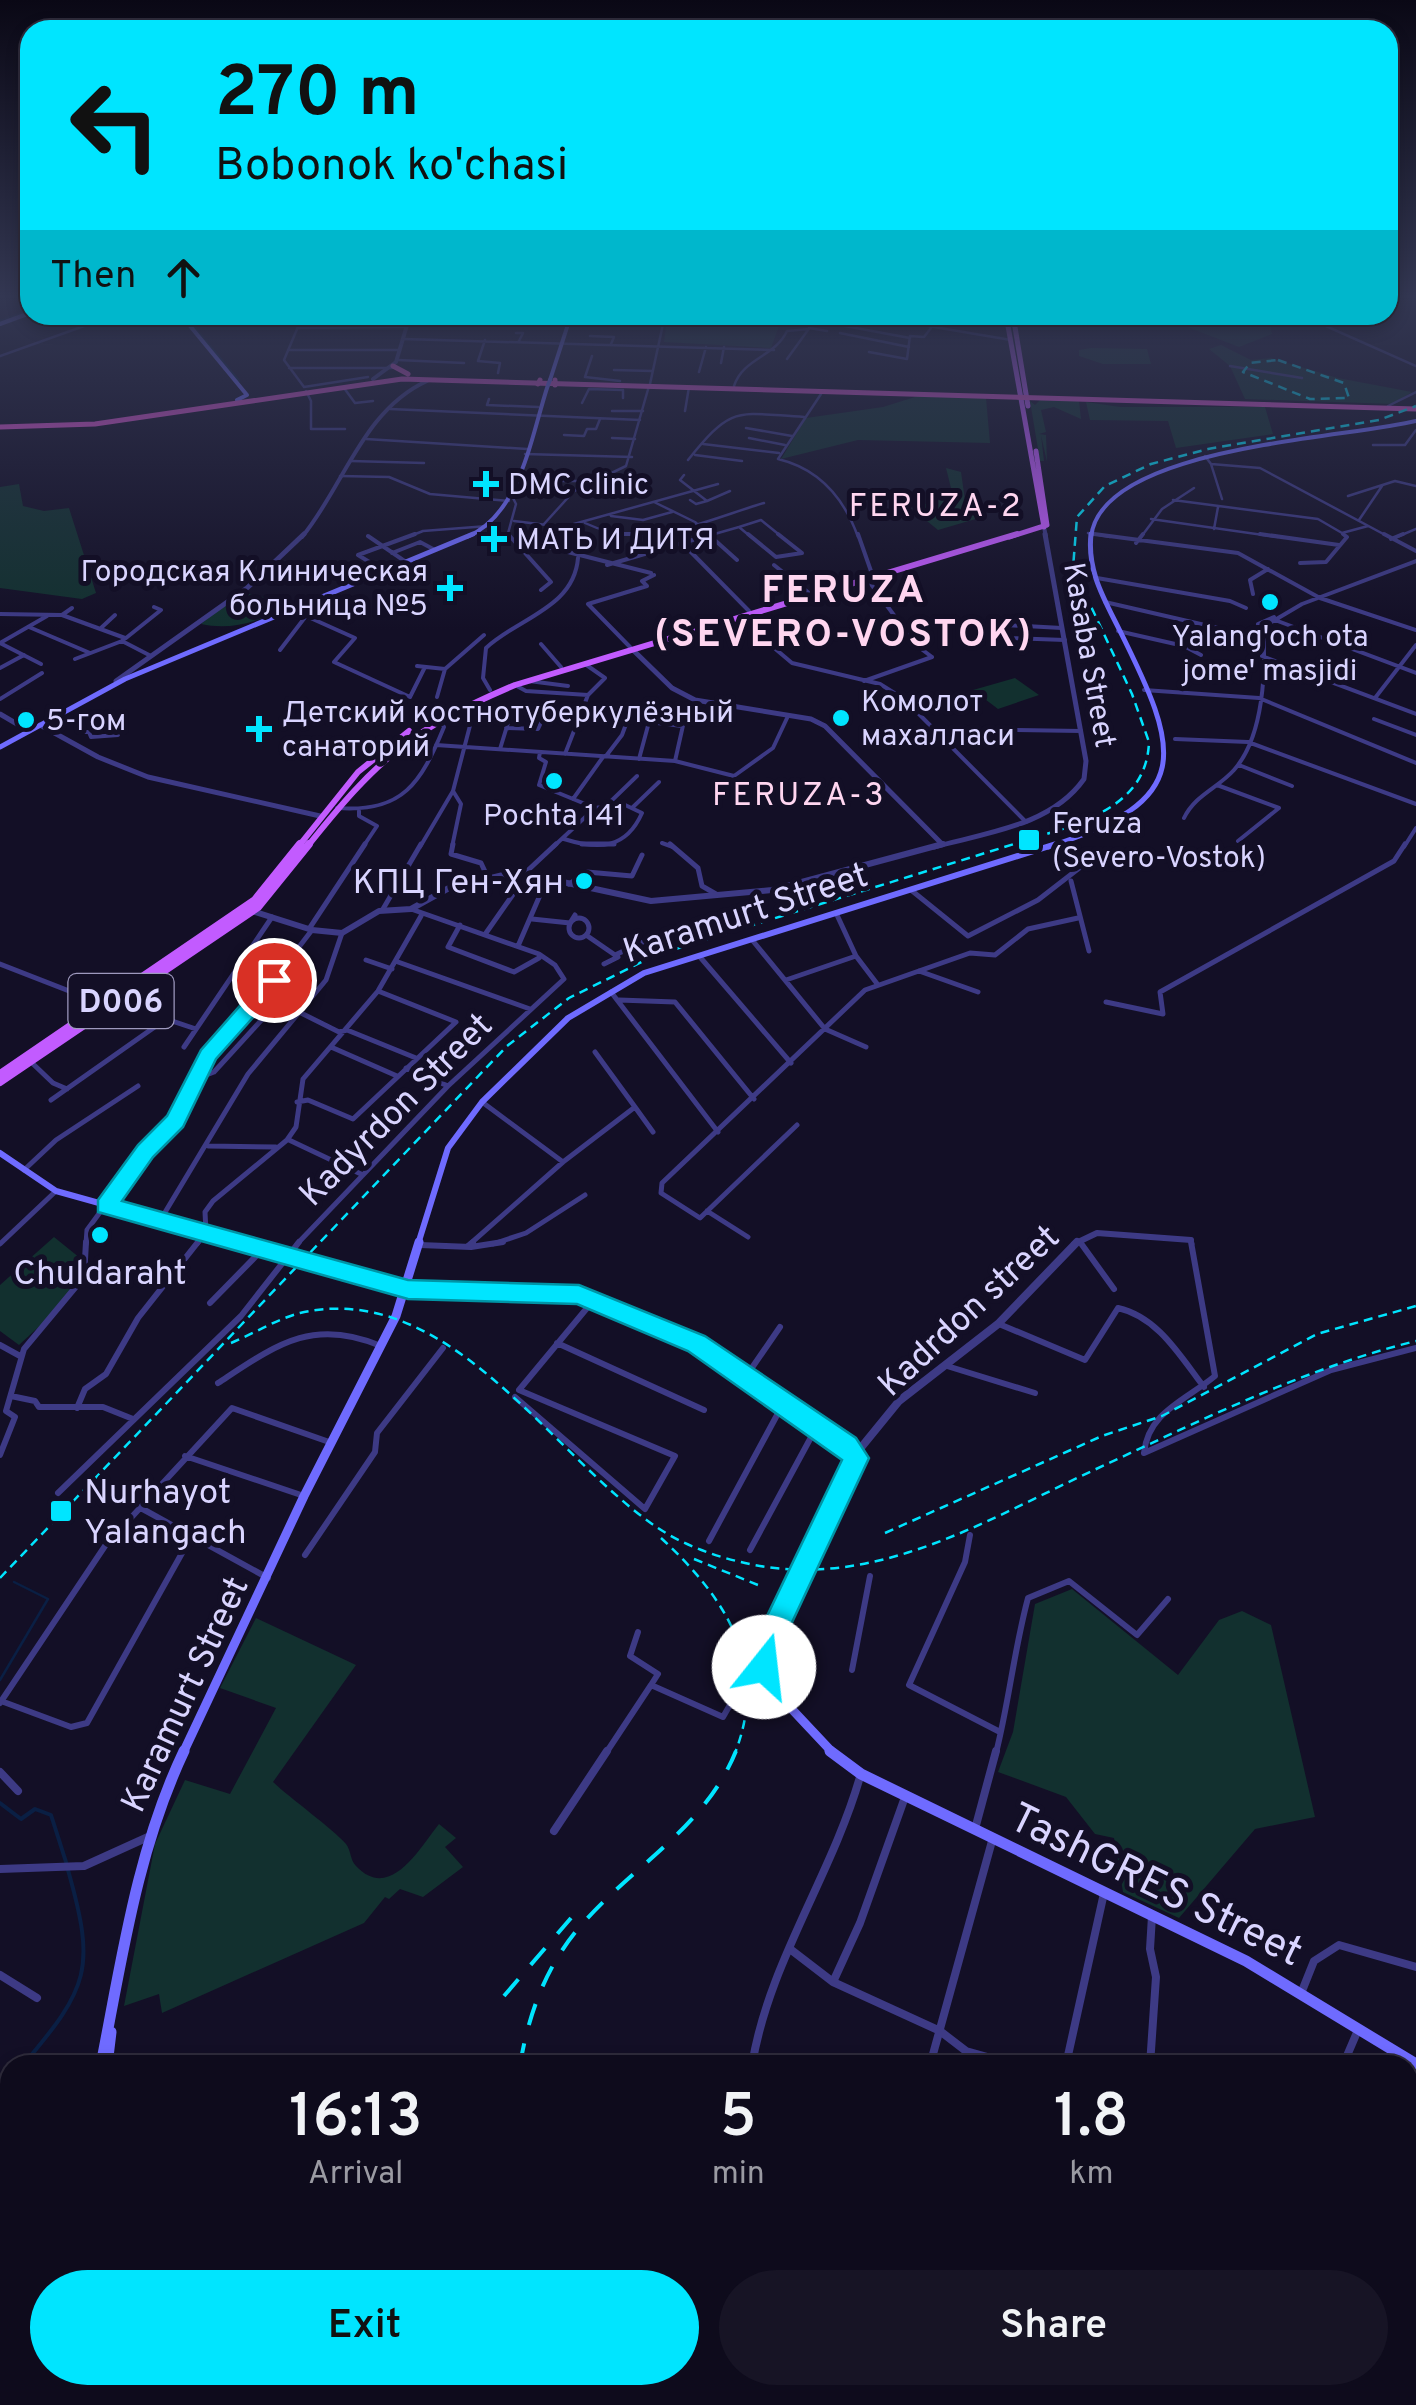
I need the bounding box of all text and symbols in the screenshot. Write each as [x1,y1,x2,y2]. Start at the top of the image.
text: 270 m [215,52,420,141]
icon: left [50,60,180,190]
text: Bobonok ko'chasi [215,139,568,196]
icon: ahead [156,250,211,305]
text: Then [50,253,136,302]
place label: DMC clinic [508,468,649,505]
marker: DMC clinic [473,471,499,497]
district label: FERUZA-2 [849,488,1023,528]
place label: МАТЬ И ДИТЯ [516,523,715,560]
marker: МАТЬ И ДИТЯ [481,526,507,552]
place label: Городская Клиническая больница №5 [80,555,428,626]
street label: Kasaba Street [1053,560,1122,751]
district label: FERUZA (SEVERO-VOSTOK) [654,568,1034,661]
marker: Городская Клиническая больница №5 [437,575,463,601]
marker: Yalang'och ota jome' masjidi [1259,591,1281,613]
place label: Yalang'och ota jome' masjidi [1171,620,1369,691]
place label: Комолот махалласи [861,685,1015,756]
place label: Детский костнотуберкулёзный санаторий [282,696,734,767]
place label: 5-гом [46,704,126,741]
marker: Комолот махалласи [830,707,852,729]
marker: 5-гом [15,709,37,731]
marker: Детский костнотуберкулёзный санаторий [246,716,272,742]
marker: Pochta 141 [543,770,565,792]
district label: FERUZA-3 [712,777,886,817]
place label: Pochta 141 [483,799,625,836]
place label: Feruza (Severo-Vostok) [1052,807,1266,878]
marker: Feruza (Severo-Vostok) [1016,827,1042,853]
street label: Karamurt Street [618,855,874,975]
place label: КПЦ Ген-Хян [353,862,564,906]
marker: КПЦ Ген-Хян [573,870,595,892]
pin [232,938,317,1023]
icon: arrive [247,953,302,1008]
road number: D006 [68,974,174,1028]
street label: Kadyrdon Street [291,1005,503,1217]
street label: Kadrdon street [870,1217,1070,1408]
marker: Chuldaraht [89,1224,111,1246]
place label: Chuldaraht [13,1253,187,1297]
place label: Nurhayot Yalangach [84,1472,247,1556]
marker: Nurhayot Yalangach [48,1498,74,1524]
street label: Karamurt Street [113,1571,260,1820]
position arrow [712,1615,816,1719]
street label: TashGRES Street [1000,1793,1310,1981]
text: 16:13 [289,2082,423,2158]
text: 5 [720,2082,757,2158]
text: 1.8 [1054,2082,1129,2158]
text: Arrival [308,2155,404,2195]
text: min [712,2155,765,2195]
text: km [1069,2155,1114,2195]
button: Exit [30,2270,699,2385]
button: Share [719,2270,1388,2385]

